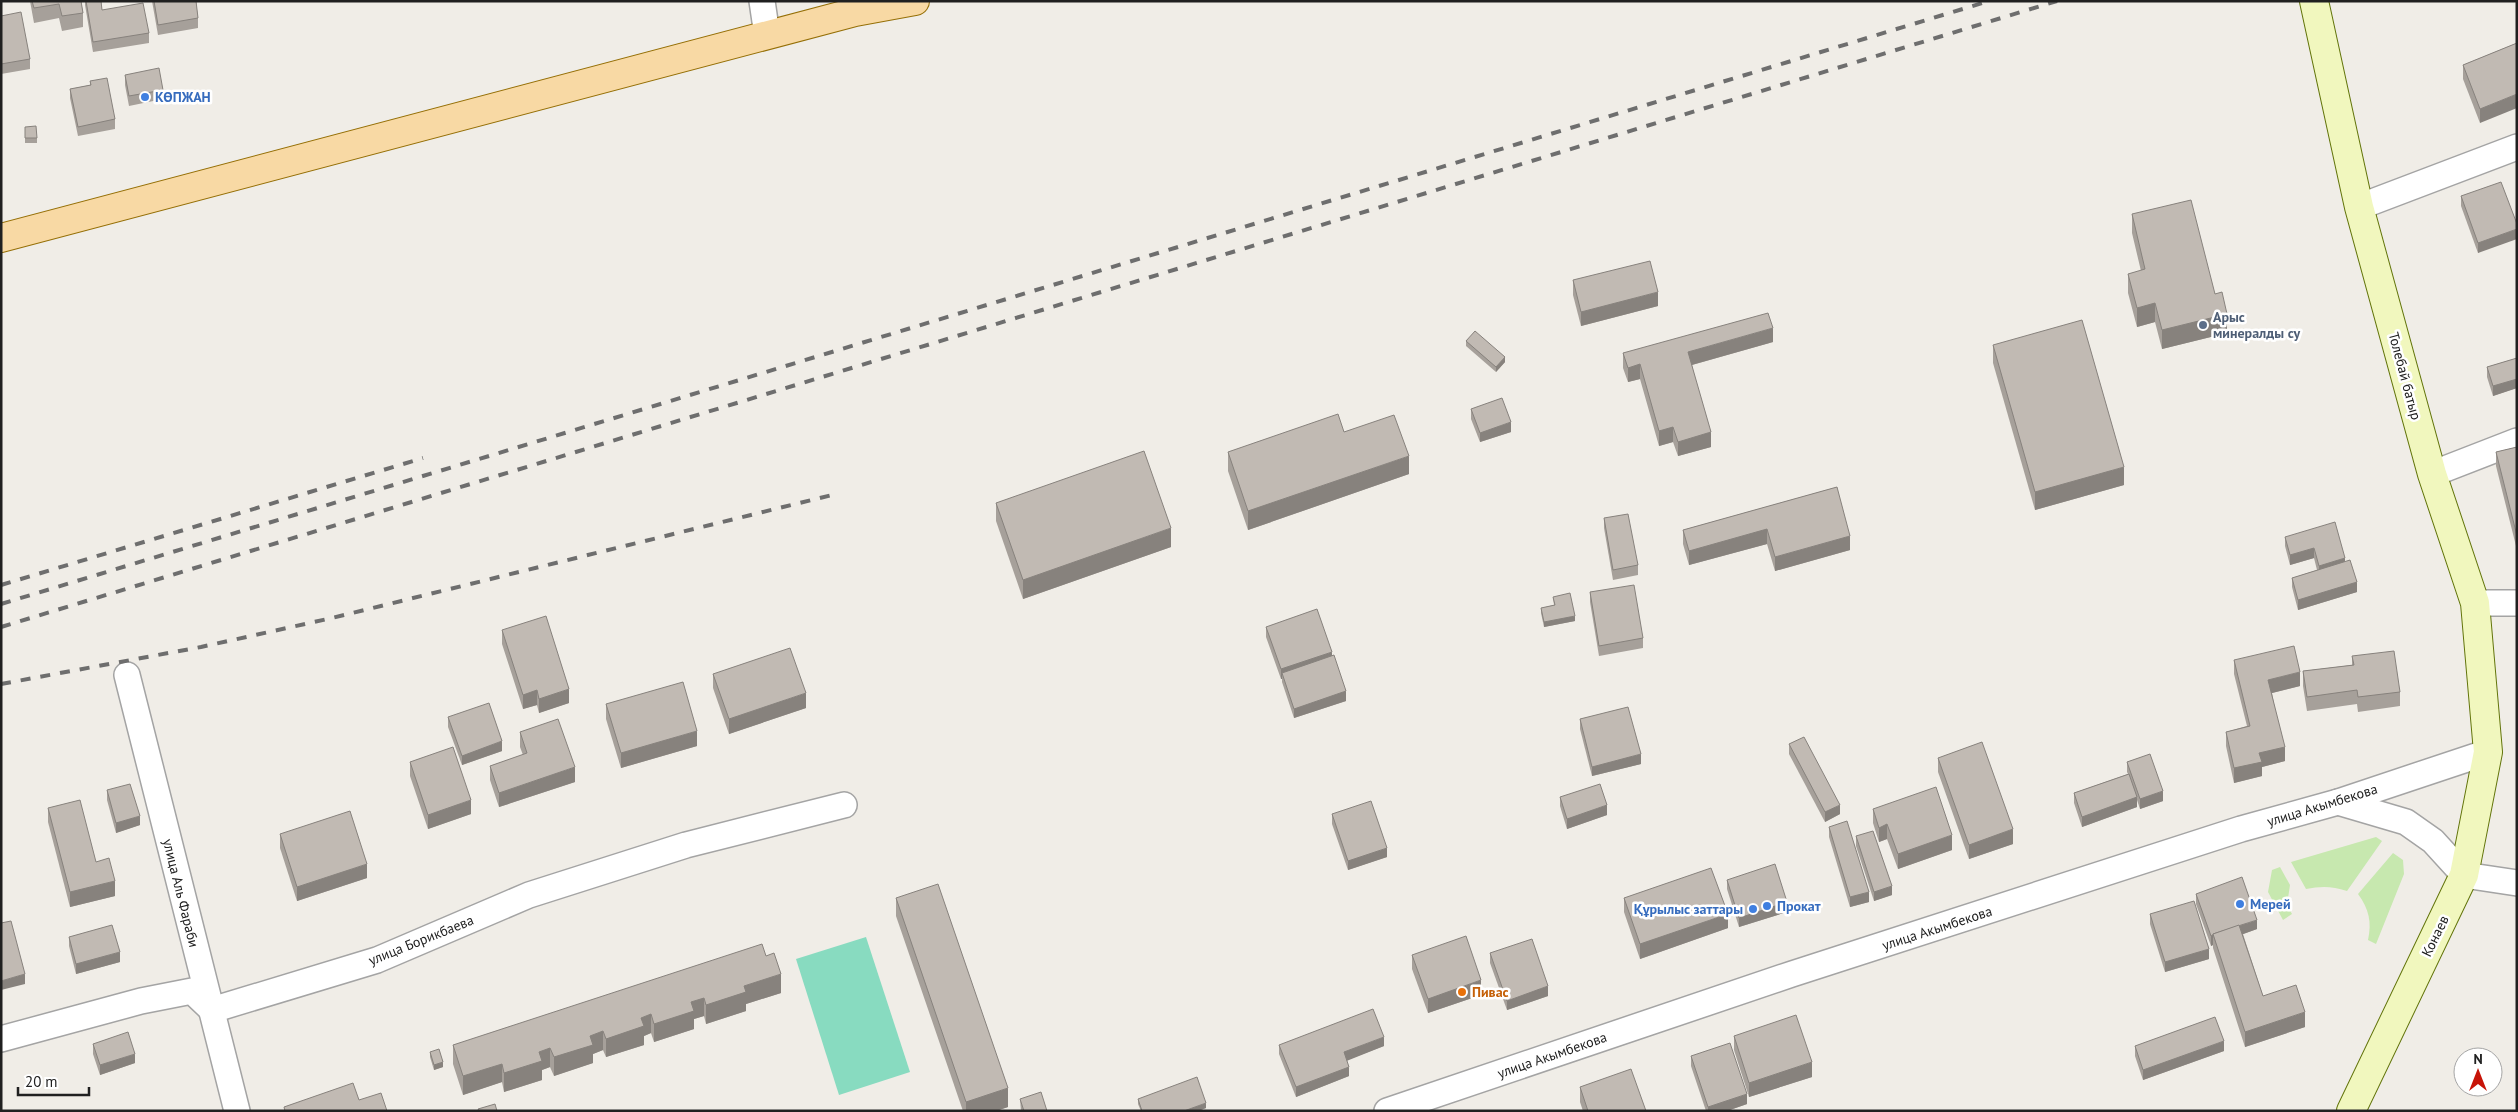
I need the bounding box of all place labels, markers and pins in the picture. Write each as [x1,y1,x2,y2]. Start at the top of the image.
place label: КӨПЖАН [155,88,211,106]
marker: КӨПЖАН [139,91,151,103]
place label: Арыс минералды су [2213,308,2300,342]
marker: Арыс минералды су [2197,319,2209,331]
place label: Мерей [2250,895,2291,913]
place label: Прокат [1777,897,1821,915]
marker: Мерей [2234,898,2246,910]
place label: Құрылыс заттары [1634,900,1743,918]
marker: Прокат [1761,900,1773,912]
marker: Құрылыс заттары [1747,903,1759,915]
place label: Пивас [1472,983,1509,1001]
marker: Пивас [1456,986,1468,998]

